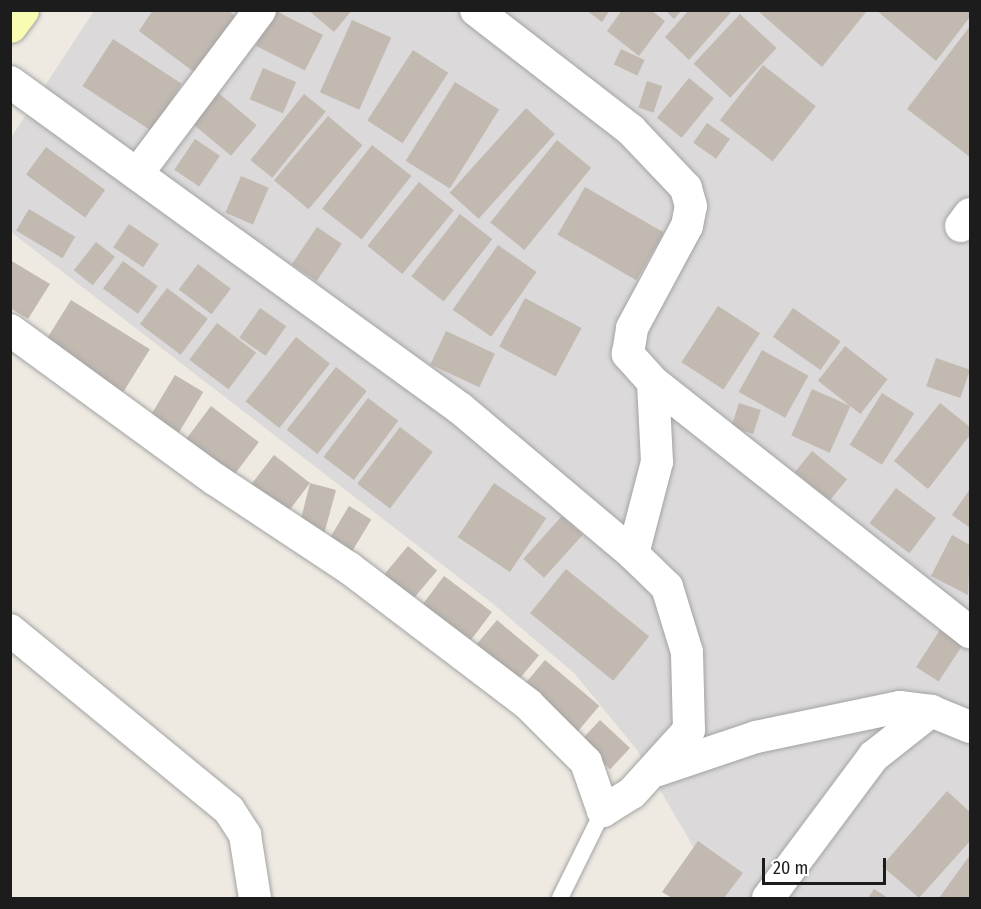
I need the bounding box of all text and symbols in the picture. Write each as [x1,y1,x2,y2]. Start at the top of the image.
scale bar [765,846,890,884]
text: 20 m [773,857,808,879]

